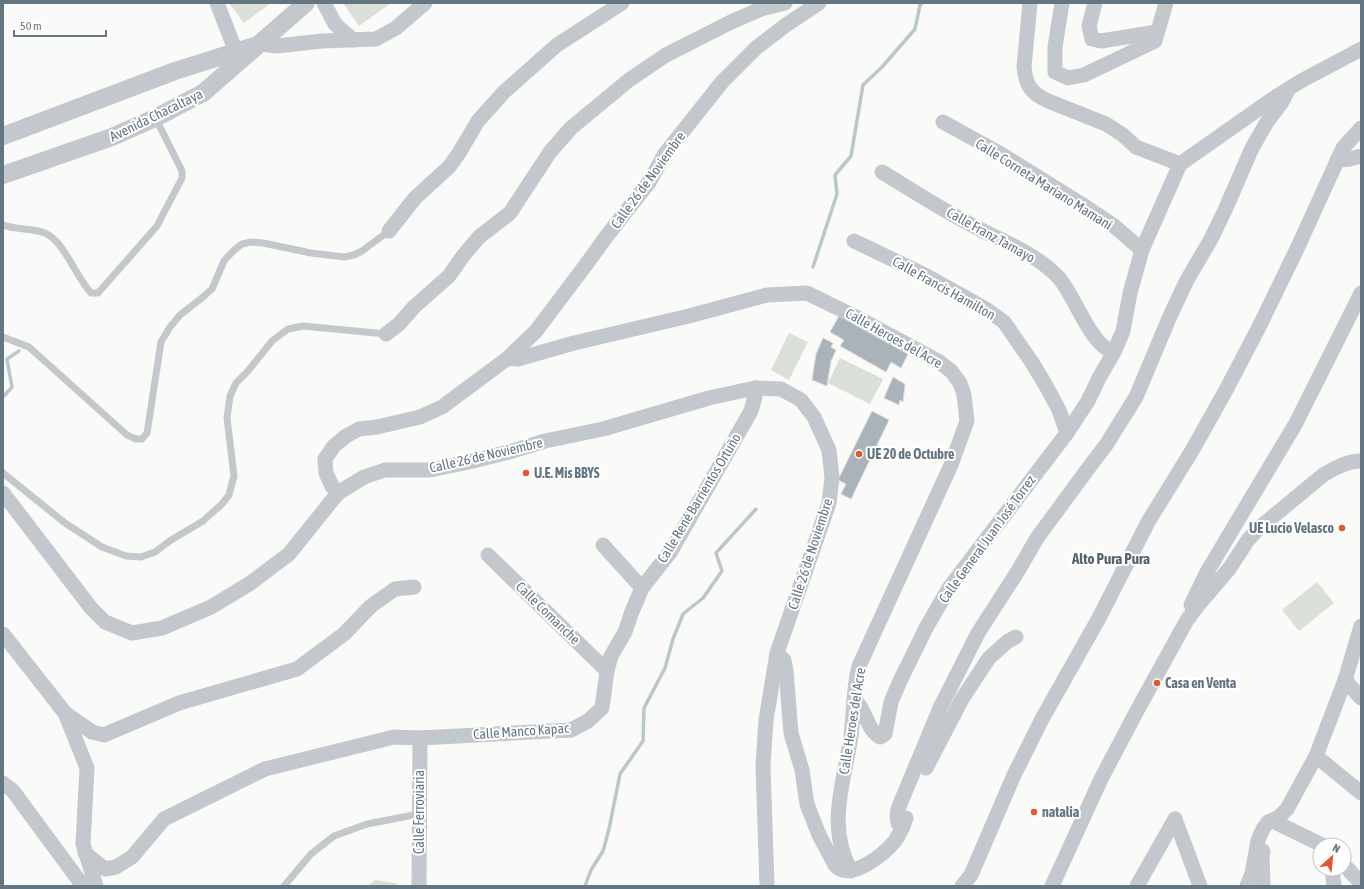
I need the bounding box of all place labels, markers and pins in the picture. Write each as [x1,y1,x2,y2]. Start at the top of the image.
place label: UE 20 de Octubre [867,446,954,462]
marker: UE 20 de Octubre [854,449,864,459]
place label: U.E. Mis BBYS [534,465,600,481]
marker: U.E. Mis BBYS [521,468,531,478]
place label: UE Lucio Velasco [1249,520,1334,536]
marker: UE Lucio Velasco [1337,523,1347,533]
place label: Casa en Venta [1165,675,1237,691]
marker: Casa en Venta [1152,678,1162,688]
place label: natalia [1042,804,1080,820]
marker: natalia [1029,807,1039,817]

